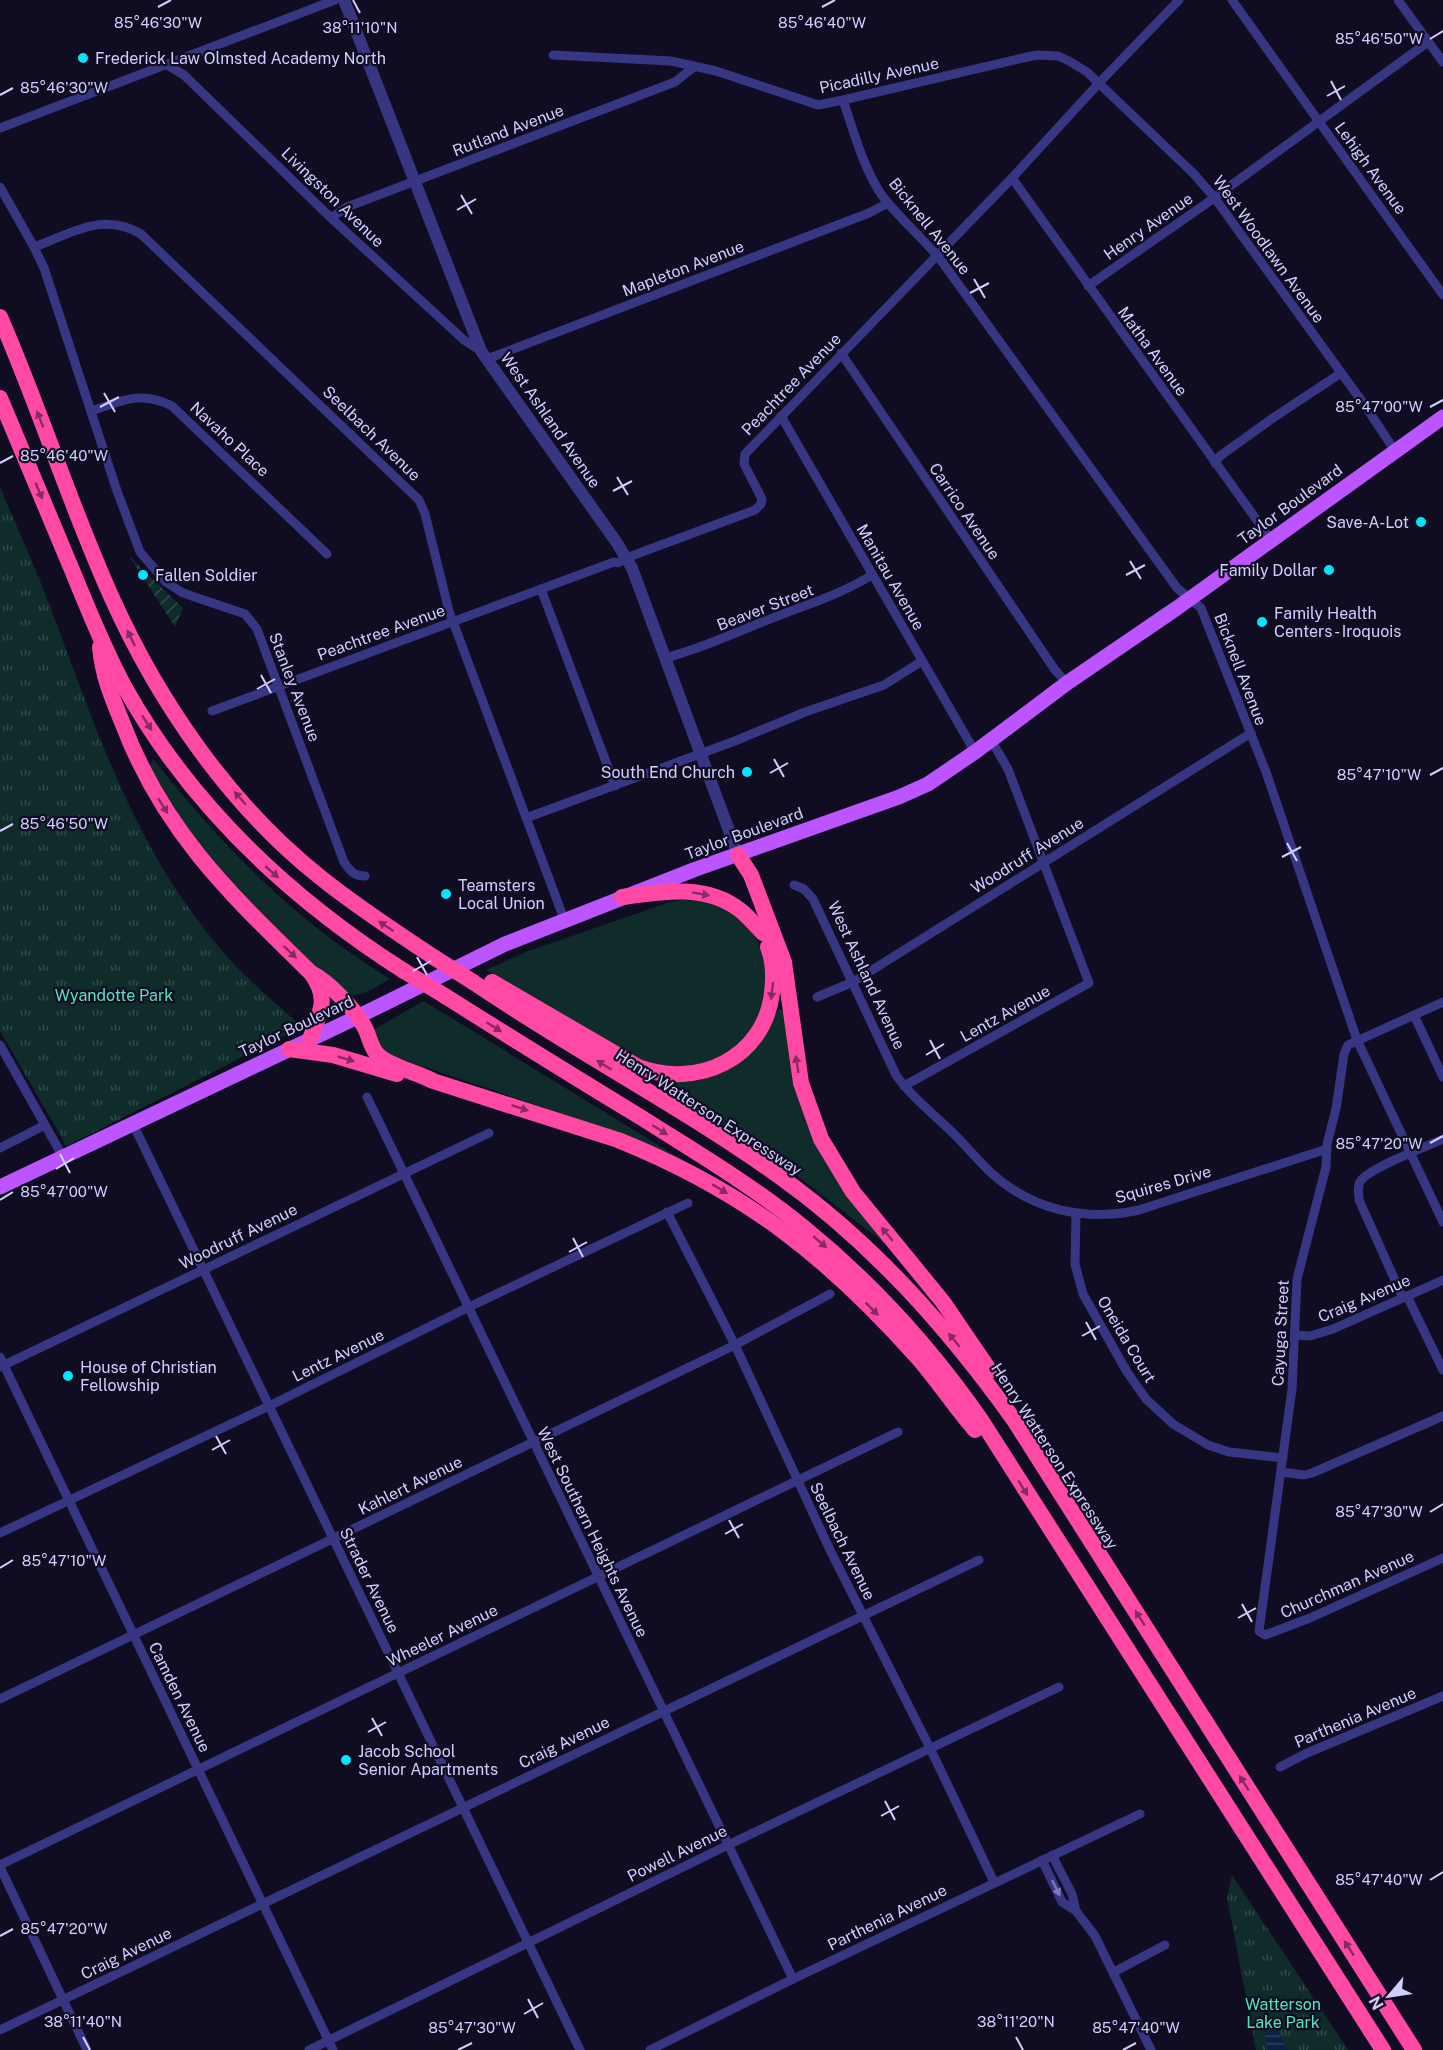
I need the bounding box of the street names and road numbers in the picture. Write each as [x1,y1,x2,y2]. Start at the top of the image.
street label: Picadilly Avenue [818,54,941,97]
street label: Rutland Avenue [450,101,566,160]
street label: Lehigh Avenue [1331,119,1410,218]
street label: Livingston Avenue [277,144,388,251]
street label: West Woodlawn Avenue [1209,172,1328,327]
street label: Bicknell Avenue [885,174,974,278]
street label: Henry Avenue [1100,189,1196,264]
street label: Mapleton Avenue [620,237,747,300]
street label: Matha Avenue [1114,303,1191,400]
street label: Peachtree Avenue [738,329,845,439]
street label: West Ashland Avenue [497,349,605,492]
street label: Seelbach Avenue [319,382,424,485]
street label: Navaho Place [186,398,273,481]
street label: Carrico Avenue [925,459,1004,563]
street label: Taylor Boulevard [1234,460,1346,549]
street label: Manitau Avenue [853,521,929,634]
street label: Beaver Street [714,580,816,635]
street label: Peachtree Avenue [315,601,448,664]
street label: Bicknell Avenue [1210,610,1271,728]
street label: Stanley Avenue [265,630,324,744]
street label: Taylor Boulevard [683,803,806,864]
street label: Woodruff Avenue [968,813,1087,898]
street label: West Ashland Avenue [824,898,909,1052]
street label: Lentz Avenue [957,981,1053,1046]
street label: Taylor Boulevard [236,992,357,1061]
street label: Henry Watterson Expressway [612,1045,806,1180]
street label: Squires Drive [1113,1162,1213,1207]
street label: Woodruff Avenue [176,1200,300,1273]
street label: Craig Avenue [1315,1270,1413,1326]
street label: Cayuga Street [1268,1279,1293,1387]
street label: Oneida Court [1093,1292,1160,1386]
street label: Lentz Avenue [289,1325,387,1386]
street label: Henry Watterson Expressway [987,1360,1122,1553]
street label: West Southern Heights Avenue [533,1424,652,1640]
street label: Kahlert Avenue [355,1452,465,1519]
street label: Seelbach Avenue [806,1479,879,1603]
street label: Strader Avenue [336,1524,403,1636]
street label: Churchman Avenue [1277,1546,1417,1622]
street label: Wheeler Avenue [384,1600,501,1671]
street label: Camden Avenue [145,1639,214,1755]
street label: Parthenia Avenue [1292,1683,1419,1752]
street label: Craig Avenue [516,1712,613,1773]
street label: Powell Avenue [624,1821,730,1886]
street label: Parthenia Avenue [824,1880,950,1955]
street label: Craig Avenue [78,1923,175,1984]

